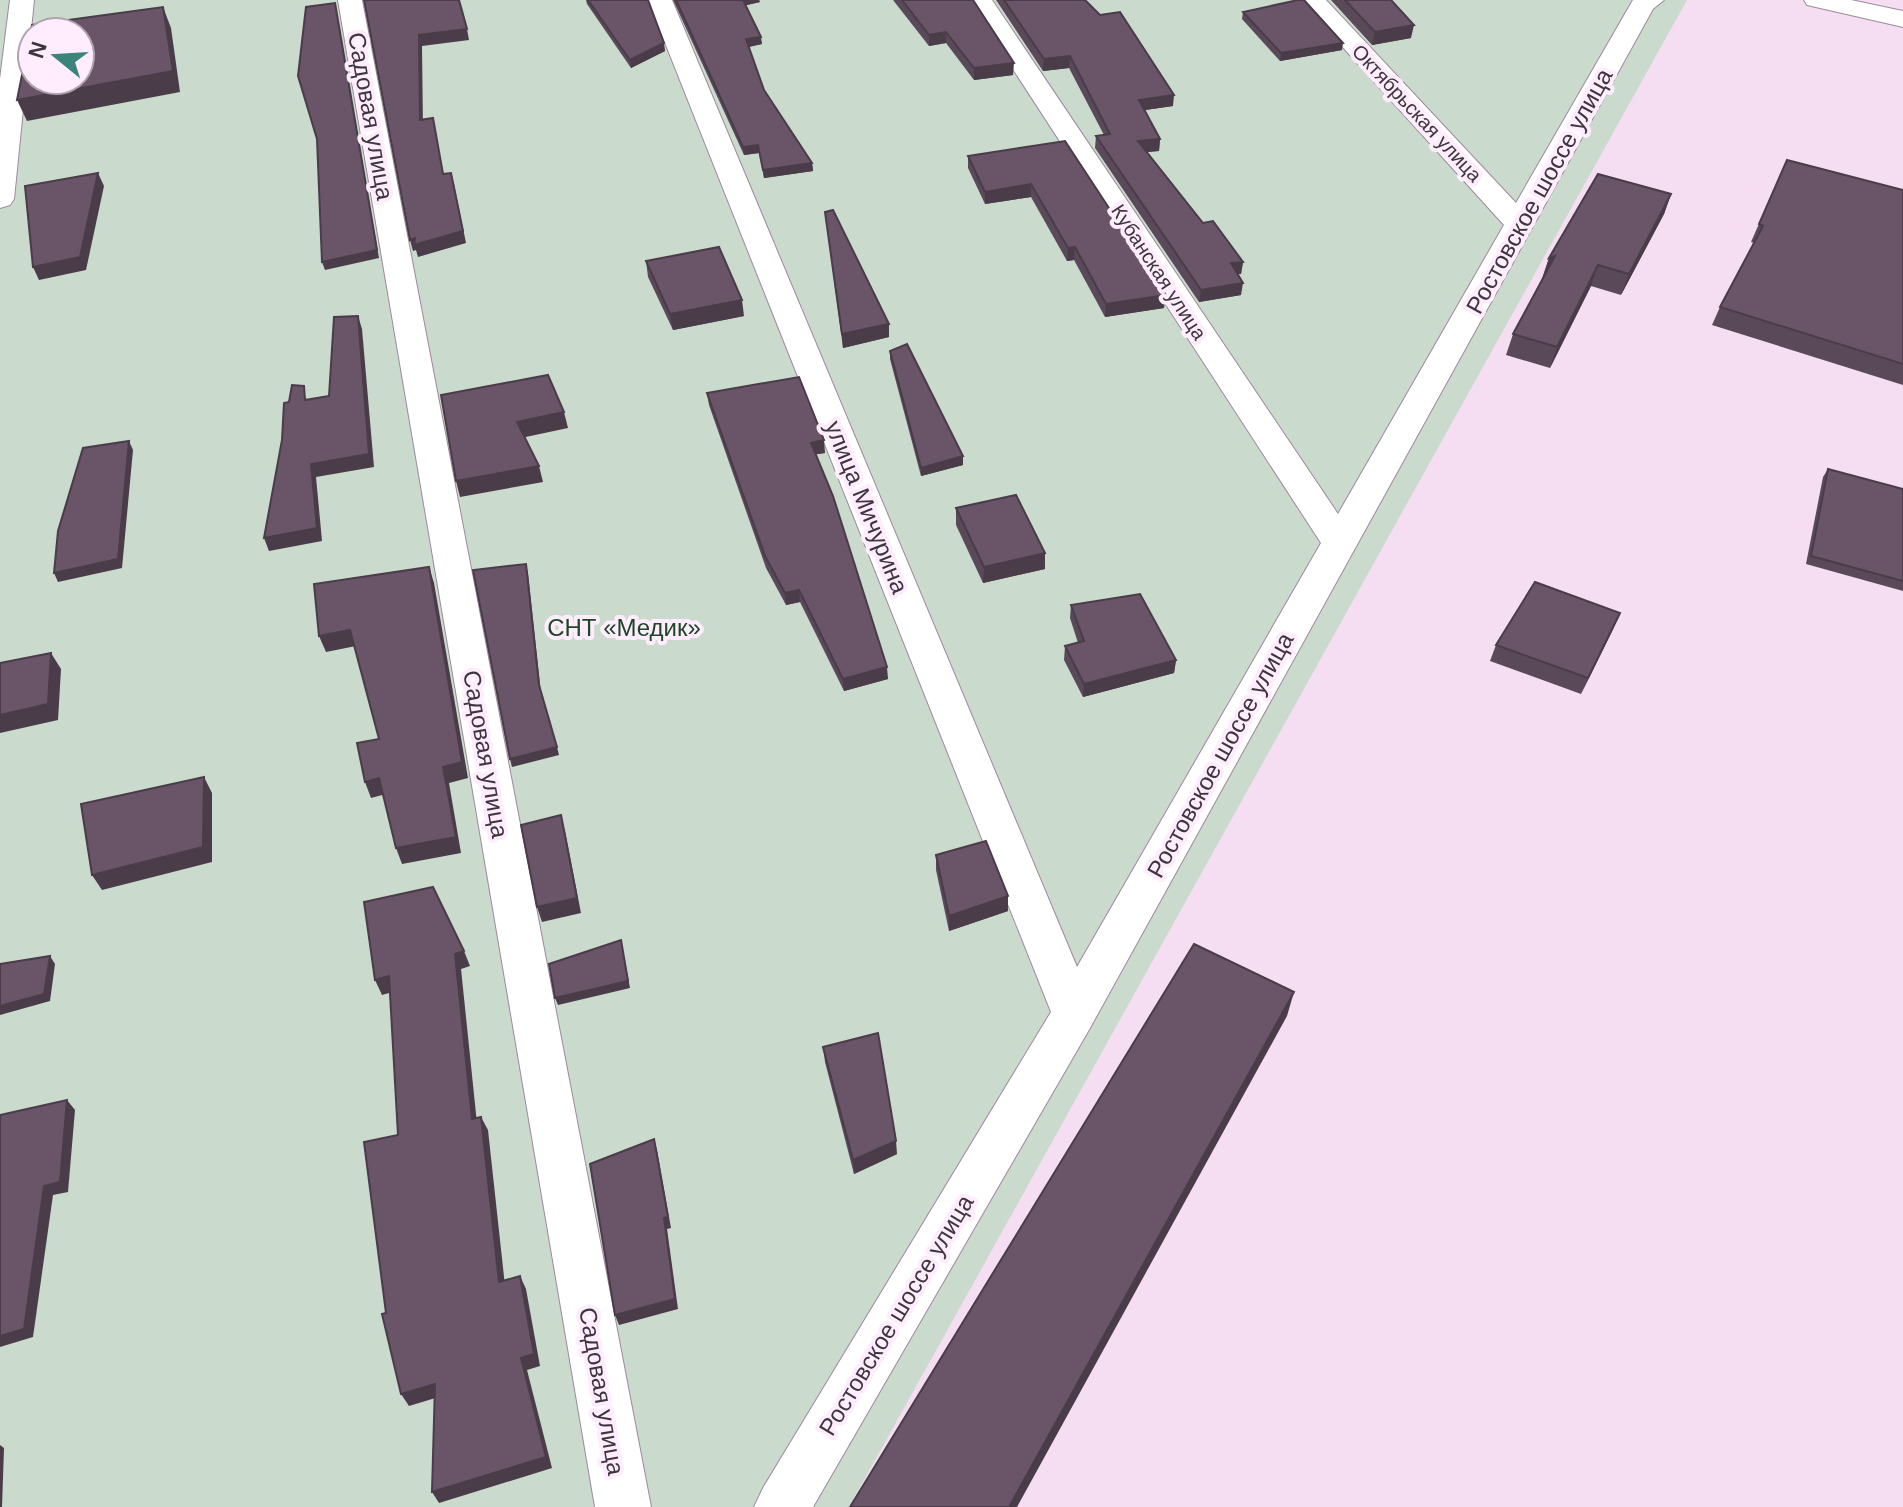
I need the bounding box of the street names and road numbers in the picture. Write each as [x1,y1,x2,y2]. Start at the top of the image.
street label: Садовая улица [343,30,399,203]
street label: Октябрьская улица [1348,40,1487,187]
street label: Ростовское шоссе улица [1460,63,1618,318]
street label: Кубанская улица [1107,200,1211,344]
street label: улица Мичурина [820,417,914,598]
street label: Ростовское шоссе улица [1141,627,1299,882]
street label: Садовая улица [458,668,514,841]
street label: Ростовское шоссе улица [813,1189,979,1440]
street label: Садовая улица [574,1305,630,1478]

